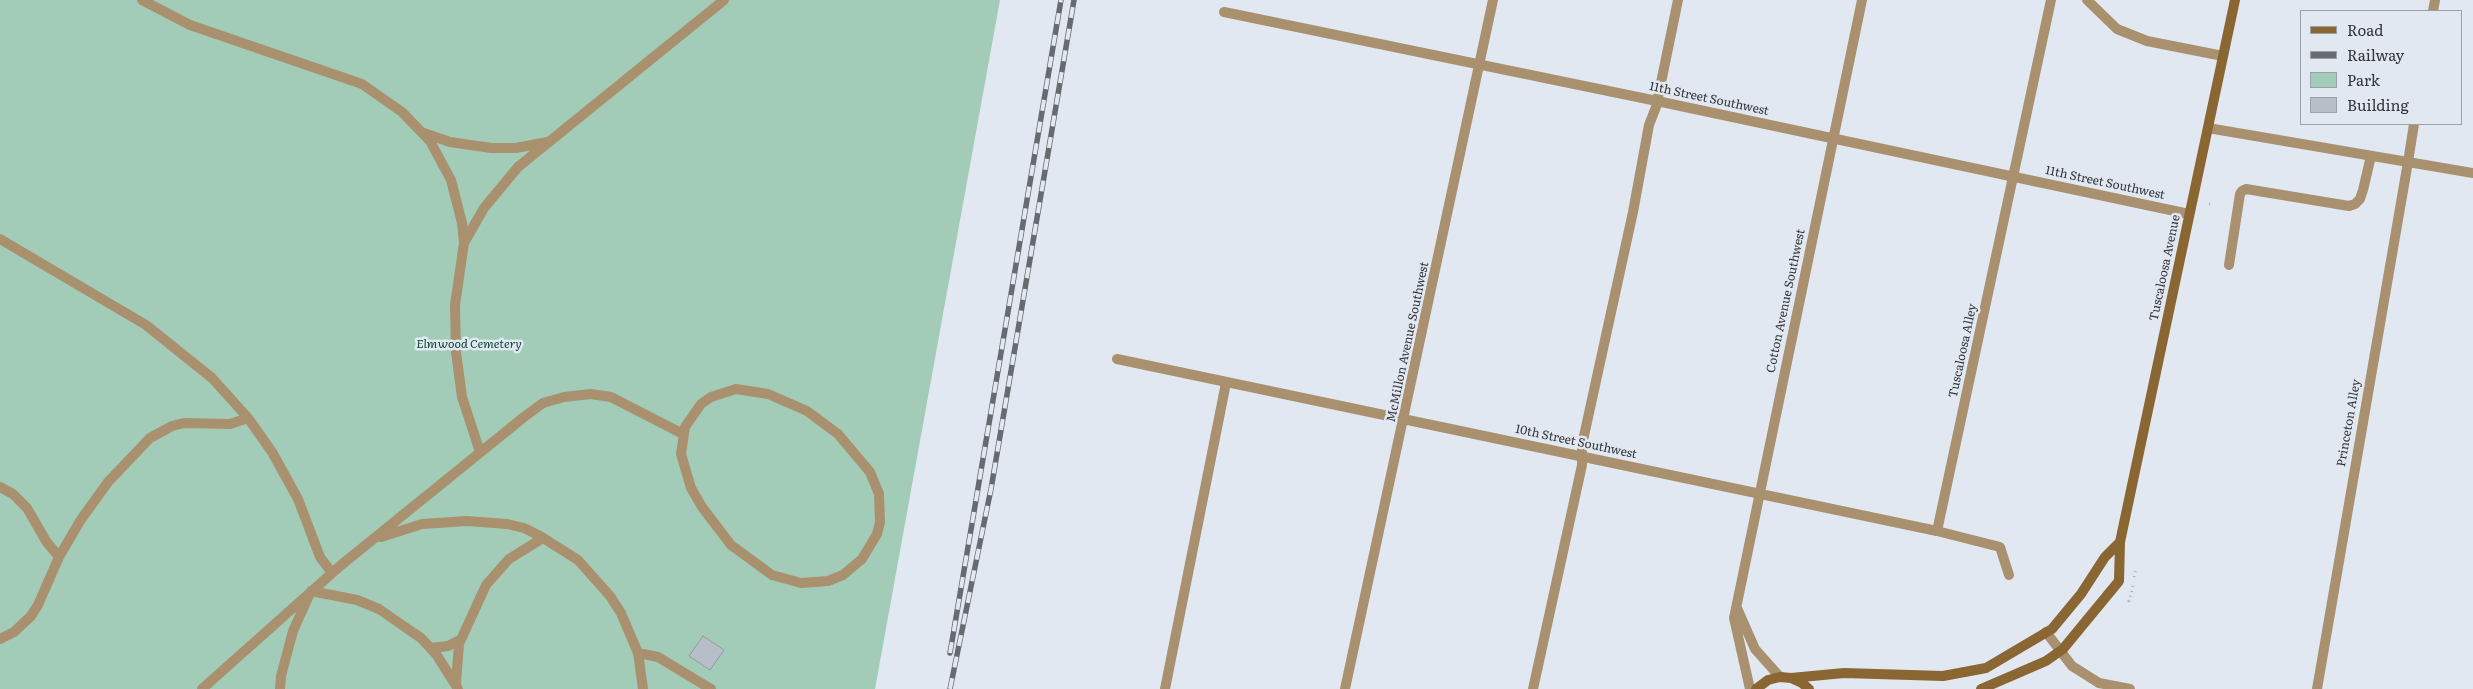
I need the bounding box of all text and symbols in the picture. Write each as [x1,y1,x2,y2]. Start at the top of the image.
legend [2300,10,2463,125]
text: Road [2347,18,2383,41]
text: Railway [2347,43,2404,66]
text: Park [2347,68,2380,91]
street label: 11th Street Southwest [1648,79,1770,119]
text: Building [2347,93,2409,116]
street label: 11th Street Southwest [2044,163,2166,203]
street label: Tuscaloosa Avenue [2147,214,2183,322]
street label: Cotton Avenue Southwest [1764,228,1808,374]
street label: McMillon Avenue Southwest [1384,261,1432,423]
street label: Tuscaloosa Alley [1946,303,1980,399]
park label: Elmwood Cemetery [416,337,522,351]
street label: Princeton Alley [2334,378,2364,468]
street label: 10th Street Southwest [1514,422,1638,462]

